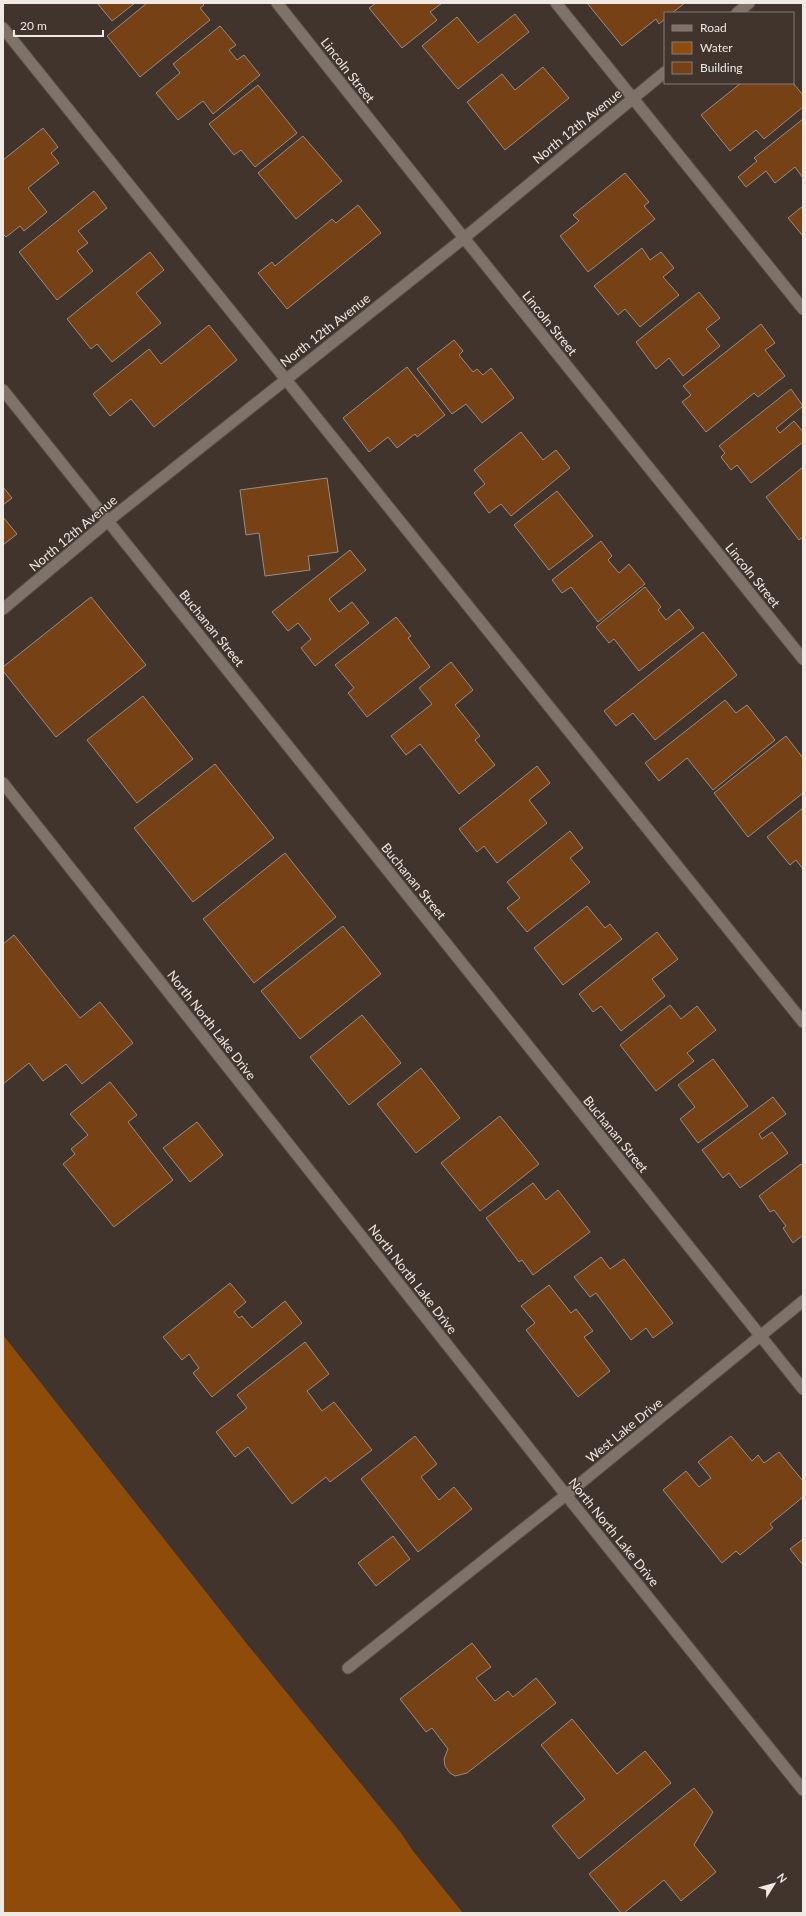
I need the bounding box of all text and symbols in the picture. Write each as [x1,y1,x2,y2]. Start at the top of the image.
scale bar [14,12,103,38]
legend [664,12,794,84]
text: 20 m [20,18,47,33]
text: Road [700,20,727,35]
street label: Lincoln Street [318,34,379,106]
text: Water [700,40,733,55]
text: Building [700,60,743,75]
street label: North 12th Avenue [529,85,625,167]
street label: Lincoln Street [519,288,581,359]
street label: North 12th Avenue [277,290,373,370]
street label: North 12th Avenue [26,491,120,574]
street label: Lincoln Street [722,540,784,611]
street label: Buchanan Street [176,586,248,670]
street label: Buchanan Street [378,839,450,923]
street label: North North Lake Drive [164,967,260,1083]
street label: Buchanan Street [580,1092,652,1176]
street label: North North Lake Drive [365,1221,461,1337]
street label: West Lake Drive [583,1394,666,1466]
street label: North North Lake Drive [565,1475,663,1589]
north arrow [754,1864,794,1904]
text: N [775,1870,790,1885]

